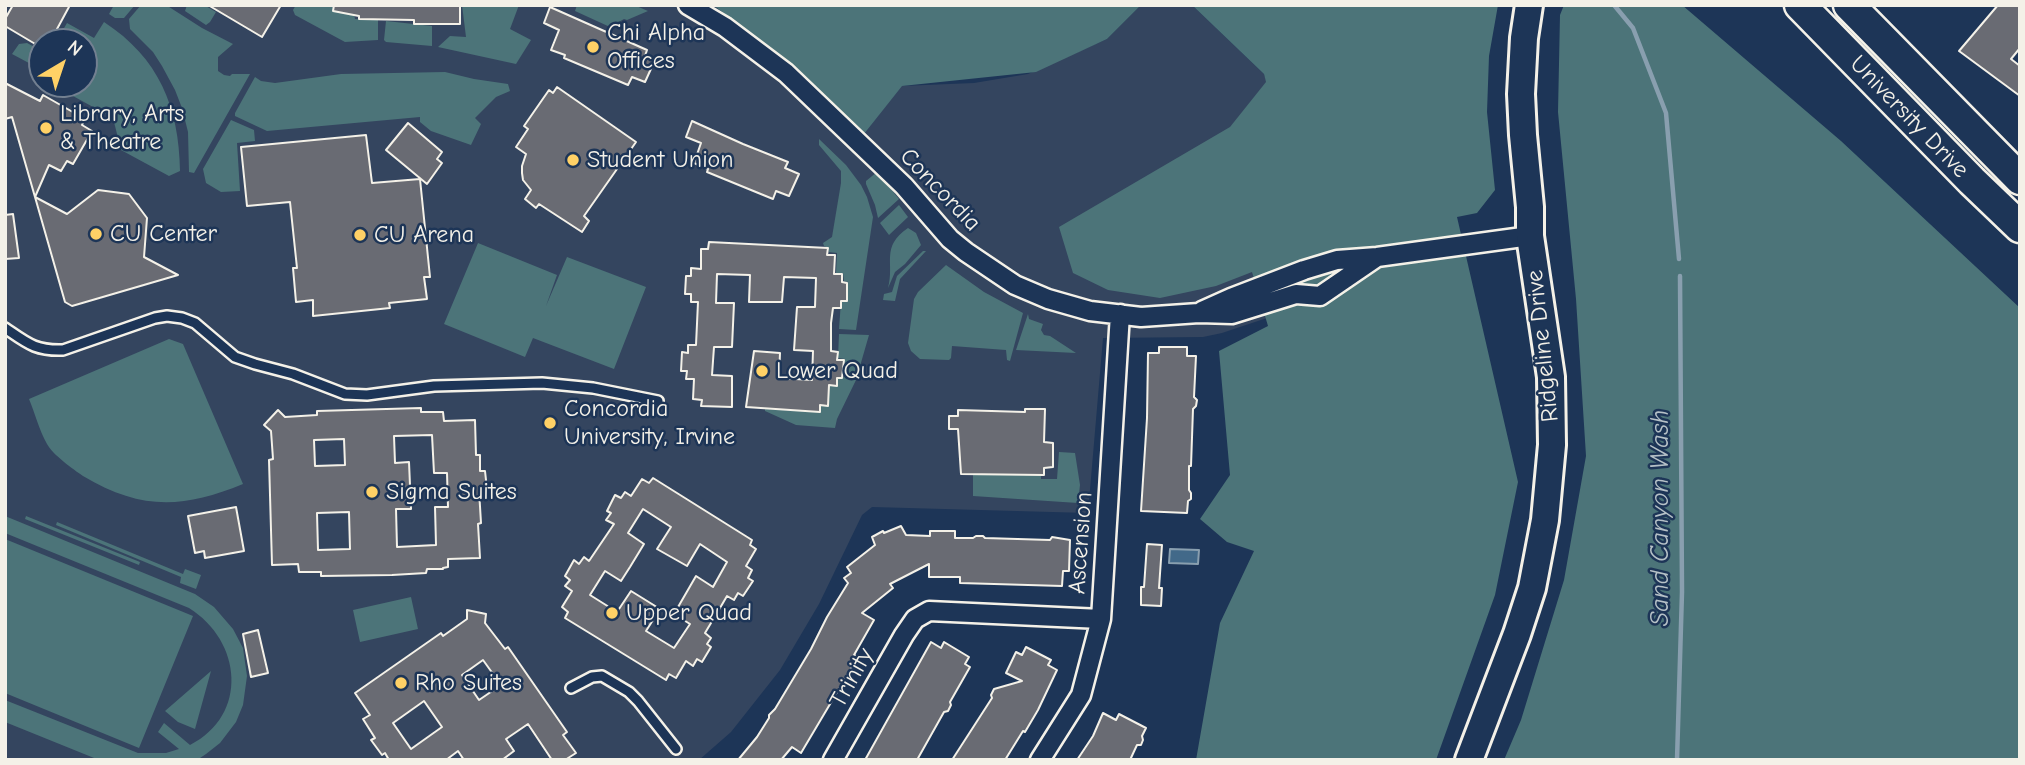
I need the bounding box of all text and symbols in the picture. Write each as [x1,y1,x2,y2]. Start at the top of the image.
place label: Chi Alpha Offices [607,19,705,75]
north arrow [28,28,98,98]
text: N [63,36,87,61]
marker: Chi Alpha Offices [585,39,601,55]
street label: University Drive [1843,50,1975,184]
place label: Library, Arts & Theatre [60,100,184,156]
marker: Library, Arts & Theatre [38,120,54,136]
street label: Concordia [893,142,987,238]
place label: Student Union [587,146,734,174]
marker: Student Union [565,152,581,168]
place label: CU Center [110,220,217,248]
place label: CU Arena [374,221,474,249]
marker: CU Center [88,226,104,242]
marker: CU Arena [352,227,368,243]
street label: Ridgeline Drive [1521,268,1565,424]
place label: Lower Quad [776,357,898,385]
marker: Lower Quad [754,363,770,379]
place label: Concordia University, Irvine [564,395,735,451]
water label: Sand Canyon Wash [1645,410,1677,626]
marker: Concordia University, Irvine [542,415,558,431]
place label: Sigma Suites [386,478,517,506]
marker: Sigma Suites [364,484,380,500]
street label: Ascension [1063,491,1099,595]
place label: Upper Quad [626,599,752,627]
marker: Upper Quad [604,605,620,621]
street label: Trinity [824,643,880,713]
place label: Rho Suites [415,669,522,697]
marker: Rho Suites [393,675,409,691]

